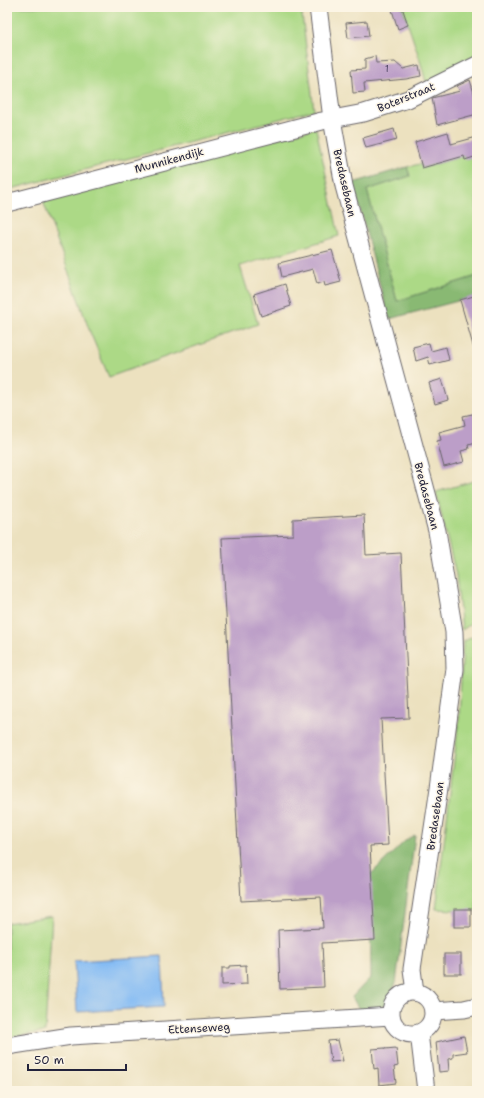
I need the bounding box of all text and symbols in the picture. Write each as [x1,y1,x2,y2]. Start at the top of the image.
house number: 1 [385,63,389,75]
street label: Boterstraat [375,79,437,116]
street label: Munnikendijk [133,144,205,177]
street label: Bredasebaan [329,148,360,219]
street label: Bredasebaan [410,461,443,532]
street label: Bredasebaan [423,781,448,851]
street label: Ettenseweg [168,1019,231,1038]
scale bar [28,1046,126,1072]
text: 50 m [34,1052,64,1068]

